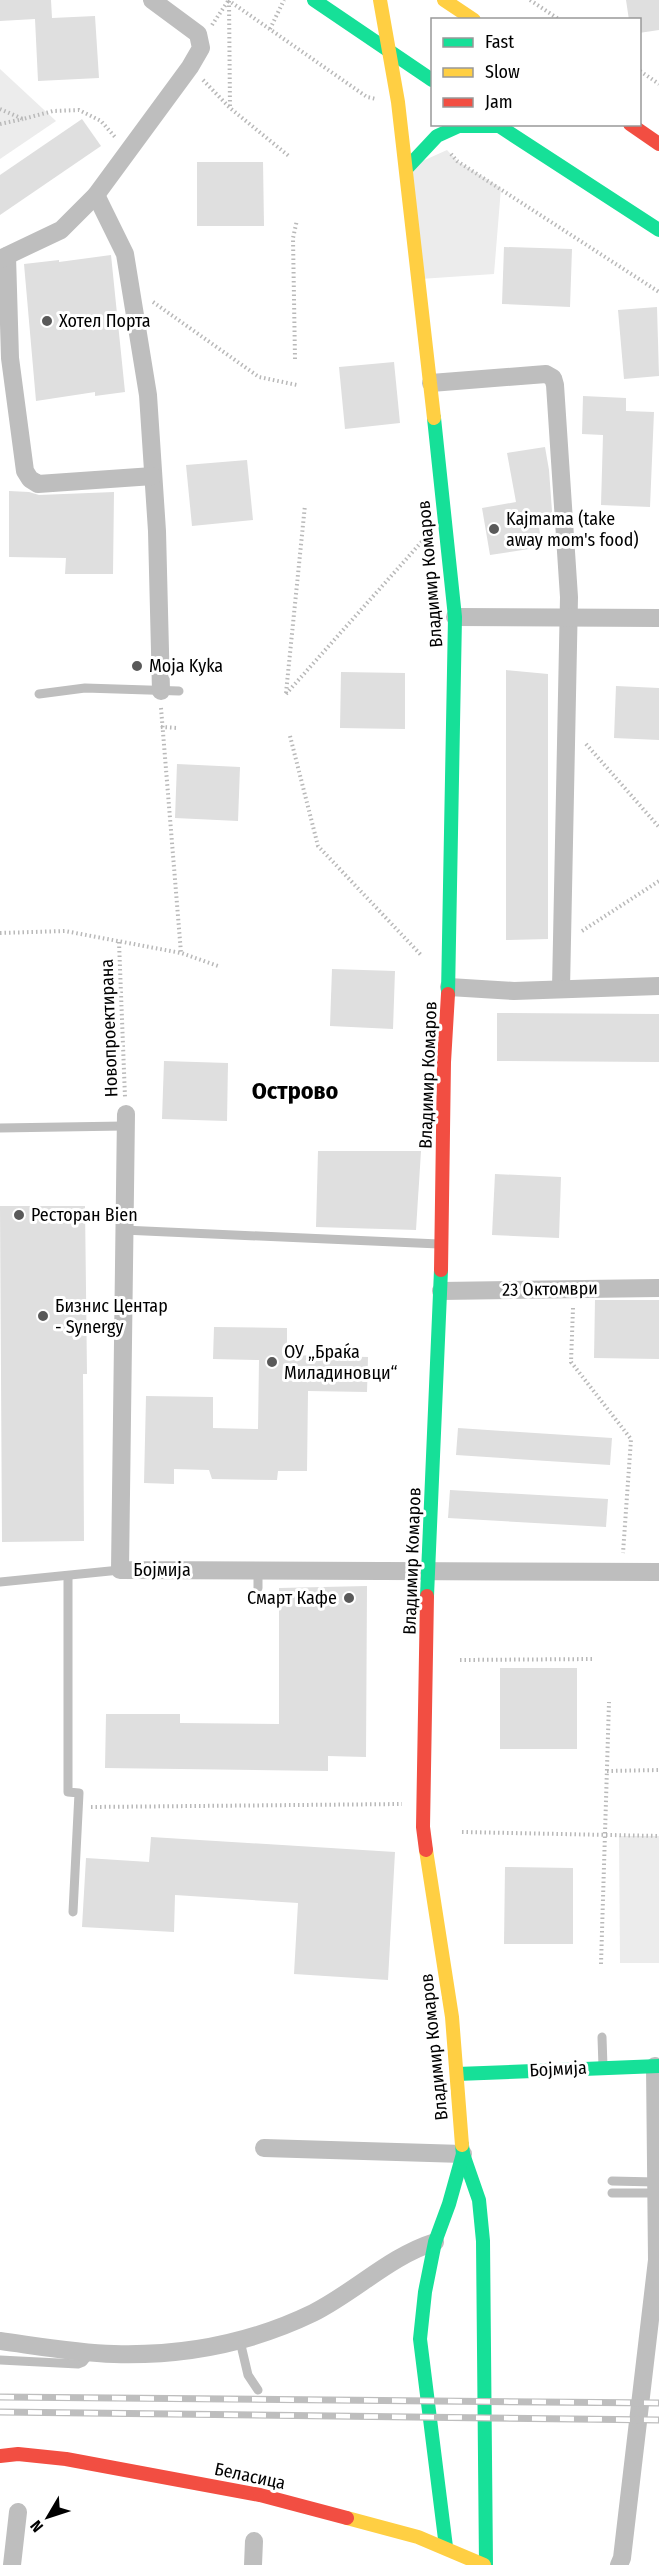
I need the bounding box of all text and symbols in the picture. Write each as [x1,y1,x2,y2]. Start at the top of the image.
legend [431,18,641,126]
text: Fast [485,31,514,53]
text: Slow [485,61,520,83]
text: Jam [485,91,513,113]
place label: Хотел Порта [59,310,151,332]
marker: Хотел Порта [40,314,54,328]
street label: Владимир Комаров [413,499,447,649]
place label: Kajmama (take away mom's food) [506,508,639,551]
marker: Kajmama (take away mom's food) [487,522,501,536]
place label: Moja Kyka [149,655,223,677]
marker: Moja Kyka [130,659,144,673]
street label: Новопроектирана [96,958,122,1098]
street label: Владимир Комаров [414,1001,442,1149]
district label: Острово [252,1077,338,1105]
place label: Ресторан Bien [31,1204,138,1226]
marker: Ресторан Bien [12,1208,26,1222]
street label: 23 Октомври [502,1277,598,1301]
place label: Бизнис Центар - Synergy [55,1295,168,1338]
marker: Бизнис Центар - Synergy [36,1309,50,1323]
place label: ОУ „Браќа Миладиновци“ [284,1341,398,1384]
marker: ОУ „Браќа Миладиновци“ [265,1355,279,1369]
street label: Владимир Комаров [398,1487,426,1635]
street label: Бојмија [133,1559,191,1581]
place label: Смарт Кафе [247,1587,337,1609]
marker: Смарт Кафе [342,1591,356,1605]
street label: Владимир Комаров [415,1972,453,2122]
street label: Бојмија [529,2057,587,2081]
street label: Беласица [213,2458,288,2494]
north arrow [18,2487,78,2547]
text: N [26,2516,47,2536]

